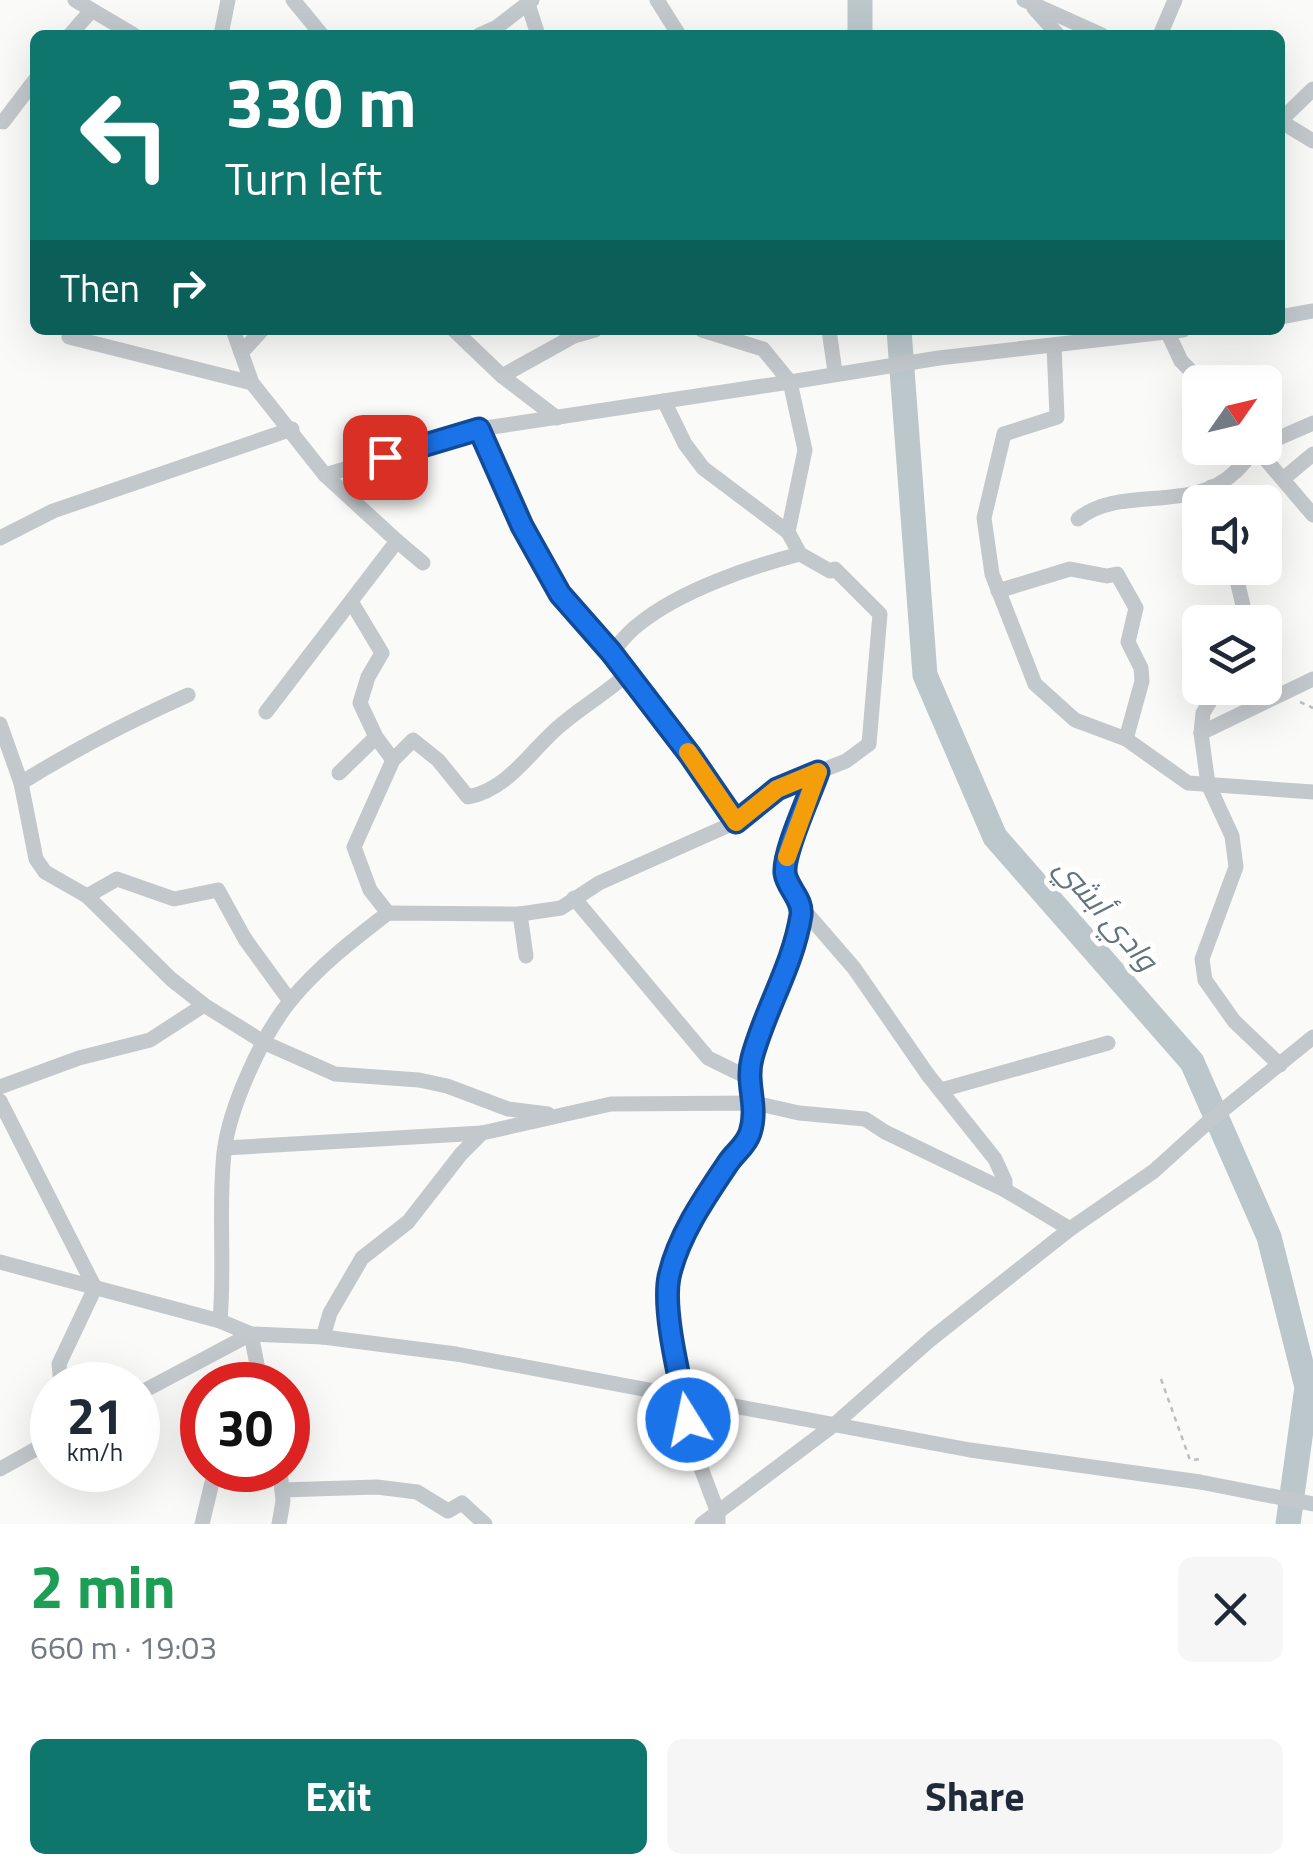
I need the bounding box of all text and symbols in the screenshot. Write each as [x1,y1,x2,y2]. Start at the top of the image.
text: 330 m [225,48,417,154]
icon: left [60,70,190,200]
text: Turn left [225,144,382,212]
text: Then [60,259,140,317]
icon: right [160,260,215,315]
north arrow [1182,365,1282,465]
map controls [1182,365,1282,705]
pin [343,415,428,500]
icon: arrive [358,430,413,485]
button: sound [1182,485,1282,585]
button: layers [1182,605,1282,705]
water label: وادي أبشي [1043,846,1170,982]
speed limit sign: 30 [180,1362,310,1492]
position arrow [636,1368,740,1472]
text: 21 [67,1377,123,1453]
text: km/h [67,1433,123,1471]
text: 2 min [30,1540,176,1631]
button: close [1178,1557,1283,1662]
text: 660 m · 19:03 [30,1623,217,1671]
button: Exit [30,1739,647,1854]
button: Share [667,1739,1283,1854]

